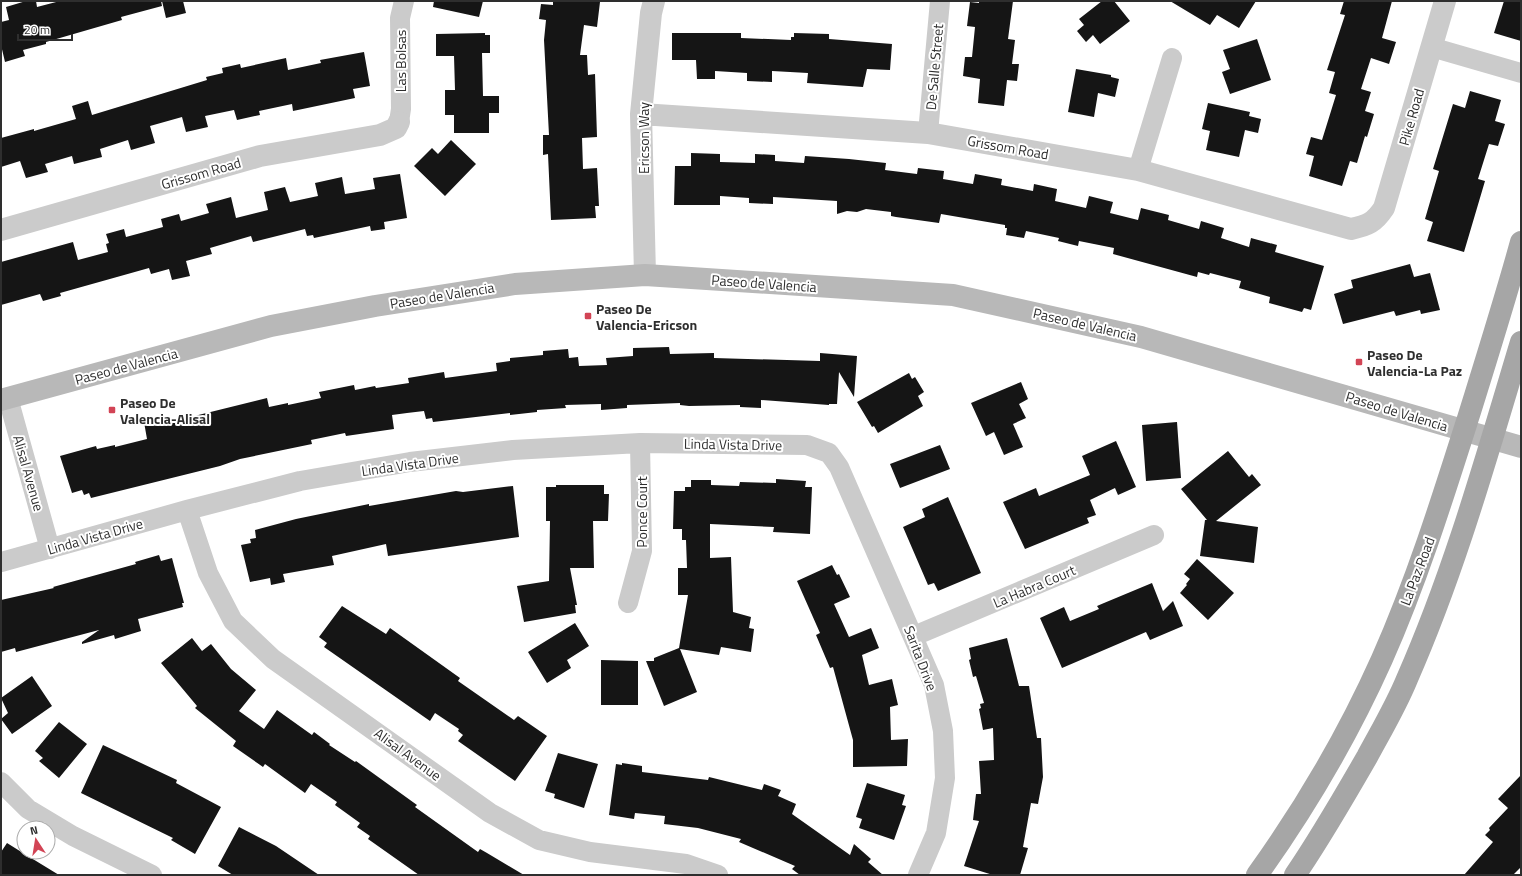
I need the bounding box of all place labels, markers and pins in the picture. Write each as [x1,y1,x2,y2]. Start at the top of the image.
place label: Paseo De Valencia-Ericson [596,298,697,335]
marker: Paseo De Valencia-Ericson [583,311,593,321]
place label: Paseo De Valencia-La Paz [1367,344,1462,381]
marker: Paseo De Valencia-La Paz [1354,357,1364,367]
place label: Paseo De Valencia-Alisal [120,392,210,429]
marker: Paseo De Valencia-Alisal [107,405,117,415]

